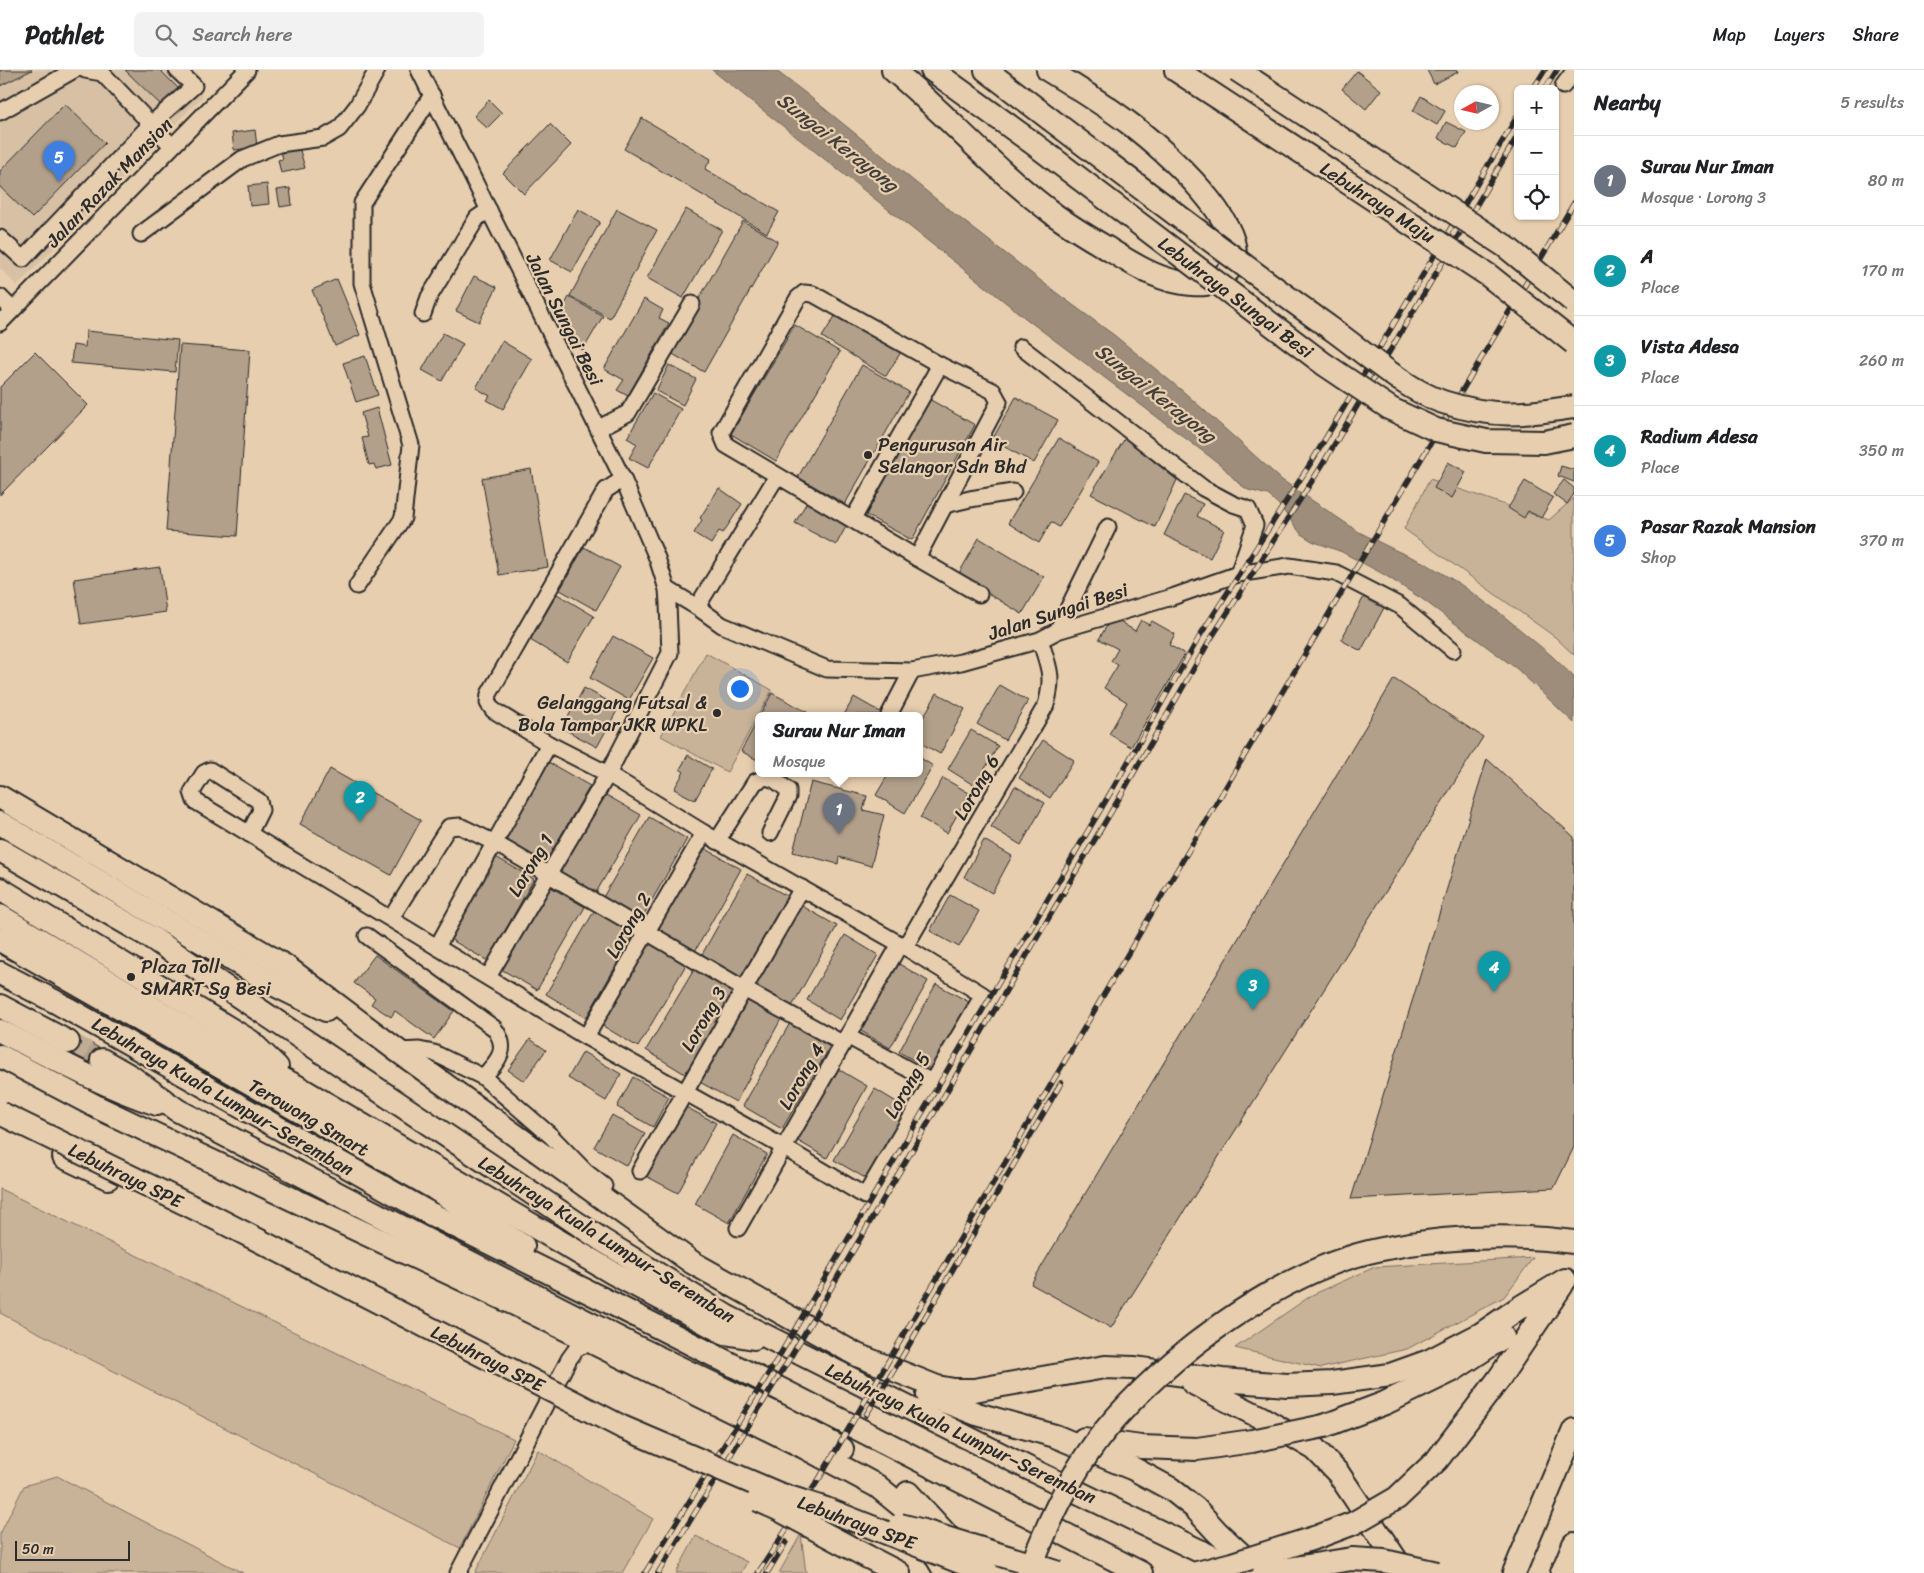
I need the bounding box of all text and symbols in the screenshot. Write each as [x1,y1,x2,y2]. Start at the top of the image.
search box [134,12,484,57]
text: Pathlet [25,14,104,56]
text: Search here [192,18,292,51]
text: Map [1713,19,1746,51]
text: Layers [1774,19,1825,51]
text: Share [1853,19,1899,51]
icon: search [152,21,180,49]
water label: Sungai Kerayong [769,83,908,203]
text: Nearby [1594,84,1660,122]
north arrow [1454,85,1499,130]
map controls [1514,85,1559,220]
button: + [1514,85,1559,130]
text: 5 results [1840,88,1904,117]
street label: Jalan Razak Mansion [37,109,181,256]
button: − [1514,130,1559,175]
pin: 5 [43,141,75,182]
text: Surau Nur Iman [1641,150,1774,183]
street label: Lebuhraya Maju [1313,153,1442,252]
text: 1 [1607,166,1613,195]
text: 80 m [1868,166,1904,195]
button: locate [1514,175,1559,220]
text: Mosque · Lorong 3 [1641,183,1766,212]
street label: Lebuhraya Sungai Besi [1151,228,1321,368]
text: A [1641,240,1653,273]
street label: Jalan Sungai Besi [516,246,613,392]
text: 2 [1605,256,1615,285]
text: 170 m [1861,256,1904,285]
text: Place [1641,273,1680,302]
text: Vista Adesa [1641,330,1739,363]
water label: Sungai Kerayong [1087,334,1226,454]
text: 3 [1606,346,1614,375]
text: 260 m [1859,346,1904,375]
text: Place [1641,363,1680,392]
text: Radium Adesa [1641,420,1758,453]
place label: Pengurusan Air Selangor Sdn Bhd [878,428,1027,483]
text: 4 [1605,436,1615,465]
text: 350 m [1859,436,1904,465]
marker: Pengurusan Air Selangor Sdn Bhd [862,449,874,461]
text: Place [1641,453,1680,482]
text: Pasar Razak Mansion [1641,510,1816,543]
text: 5 [1605,526,1615,555]
text: 370 m [1860,526,1904,555]
text: Shop [1641,543,1676,572]
street label: Jalan Sungai Besi [983,573,1133,650]
your location [727,676,753,702]
place label: Gelanggang Futsal & Bola Tampar JKR WPKL [518,686,707,741]
marker: Gelanggang Futsal & Bola Tampar JKR WPKL [711,707,723,719]
popup [755,712,923,777]
text: Surau Nur Iman [773,714,905,747]
text: Mosque [773,747,825,776]
street label: Lorong 6 [944,748,1009,826]
pin: 2 [344,781,376,822]
pin: 1 [823,793,855,834]
street label: Lorong 1 [499,827,562,903]
street label: Lorong 2 [596,886,661,965]
place label: Plaza Toll SMART Sg Besi [141,950,272,1005]
pin: 4 [1478,951,1510,992]
pin: 3 [1237,969,1269,1010]
marker: Plaza Toll SMART Sg Besi [125,971,137,983]
street label: Lorong 3 [671,980,736,1058]
street label: Lebuhraya Kuala Lumpur–Seremban [85,1008,360,1185]
street label: Lorong 4 [769,1036,834,1116]
street label: Lorong 5 [875,1045,940,1125]
street label: Terowong Smart [242,1069,376,1166]
street label: Lebuhraya SPE [63,1133,190,1218]
street label: Lebuhraya Kuala Lumpur–Seremban [472,1146,742,1332]
street label: Lebuhraya SPE [425,1316,552,1402]
street label: Lebuhraya Kuala Lumpur–Seremban [820,1353,1102,1514]
street label: Lebuhraya SPE [793,1486,922,1560]
text: 50 m [22,1537,54,1562]
scale bar [15,1538,130,1561]

